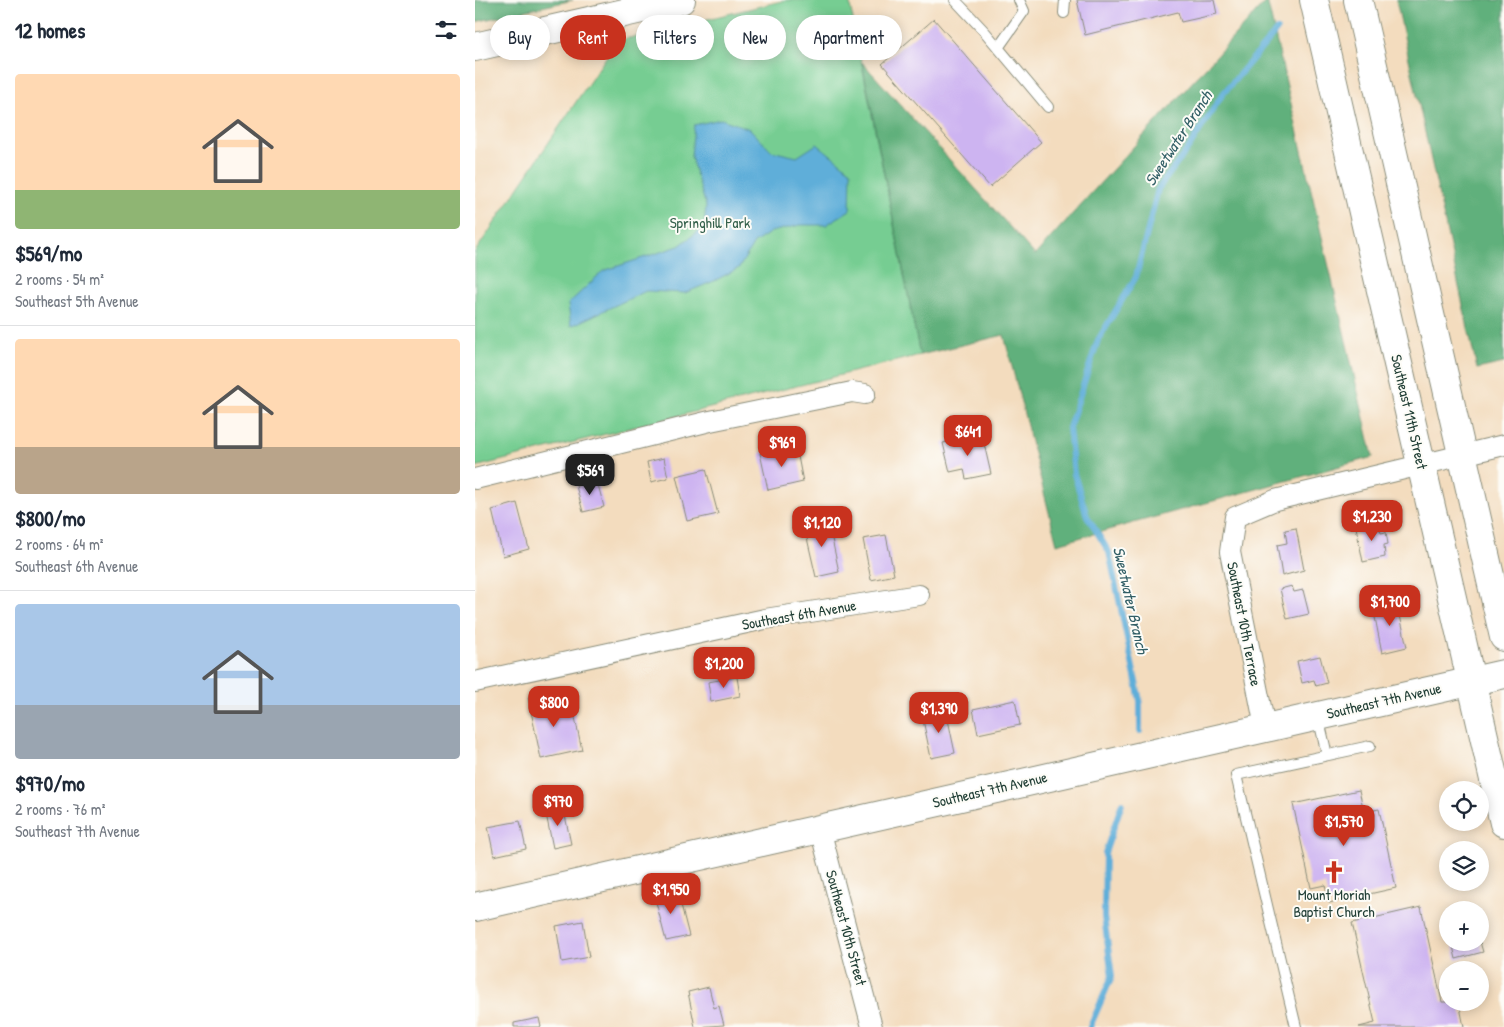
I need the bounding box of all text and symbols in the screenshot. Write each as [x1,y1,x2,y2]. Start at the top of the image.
chip: Buy [490,15,550,60]
chip: Rent [560,15,626,60]
chip: Filters [636,15,714,60]
chip: New [724,15,786,60]
chip: Apartment [796,15,902,60]
text: 12 homes [15,16,85,45]
icon: filters [432,16,460,44]
water label: Sweetwater Branch [1139,85,1218,190]
icon: home [193,106,283,196]
park label: Springhill Park [670,212,750,233]
text: $569/mo [15,239,82,268]
text: 2 rooms · 54 m² [15,268,104,290]
text: Southeast 5th Avenue [15,290,139,312]
street label: Southeast 11th Street [1386,352,1433,472]
icon: home [193,372,283,462]
pin: $641 [938,414,998,457]
text: $641 [955,420,981,442]
pin: $969 [752,426,812,468]
text: $969 [769,431,795,453]
pin: $569 [560,454,620,496]
text: $569 [576,459,604,481]
pin: $1,230 [1331,500,1413,542]
text: $800/mo [15,504,85,533]
text: $1,230 [1353,505,1391,527]
pin: $1,120 [781,506,863,548]
text: $1,120 [803,511,841,533]
text: 2 rooms · 64 m² [15,533,103,555]
water label: Sweetwater Branch [1108,544,1154,657]
text: Southeast 6th Avenue [15,555,138,577]
street label: Southeast 10th Terrace [1222,560,1267,688]
pin: $1,700 [1349,584,1431,627]
text: $1,700 [1370,590,1410,612]
street label: Southeast 6th Avenue [740,594,858,635]
icon: home [193,637,283,727]
pin: $1,200 [683,646,765,689]
text: $1,200 [705,652,743,674]
street label: Southeast 7th Avenue [1325,677,1443,724]
pin: $800 [524,686,584,728]
text: $800 [539,691,569,713]
pin: $1,390 [898,692,980,734]
text: $1,390 [920,697,958,719]
street label: Southeast 7th Avenue [931,766,1049,813]
text: $970/mo [15,769,85,798]
map controls [1439,781,1489,1011]
button: locate [1439,781,1489,831]
pin: $970 [528,784,588,827]
text: $970 [543,790,573,812]
text: 2 rooms · 76 m² [15,798,105,820]
pin: $1,570 [1303,804,1385,847]
text: $1,570 [1324,810,1364,832]
text: Southeast 7th Avenue [15,820,140,842]
button: layers [1439,841,1489,891]
church icon: Mount Moriah Baptist Church [1321,859,1347,885]
street label: Southeast 10th Street [821,868,872,989]
pin: $1,950 [630,872,712,915]
text: $1,950 [653,878,689,900]
place label: Mount Moriah Baptist Church [1293,884,1375,922]
button: + [1439,901,1489,951]
button: − [1439,961,1489,1011]

